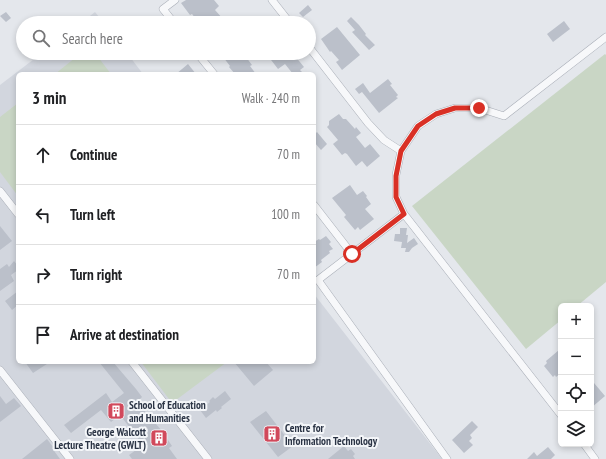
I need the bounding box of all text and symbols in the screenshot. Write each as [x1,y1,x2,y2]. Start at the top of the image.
search box [16,16,316,60]
icon: search [30,27,52,49]
text: Search here [62,29,123,48]
text: 3 min [32,87,66,109]
text: Walk · 240 m [242,90,300,107]
route end [470,99,488,117]
icon: ahead [32,144,54,166]
text: Continue [70,145,117,164]
text: 70 m [277,146,300,163]
icon: left [32,204,54,226]
text: Turn left [70,205,115,224]
text: 100 m [271,206,300,223]
route start [343,245,361,263]
icon: right [32,264,54,286]
text: Turn right [70,265,122,284]
text: 70 m [277,266,300,283]
map controls [558,303,594,447]
button: + [558,303,594,339]
icon: arrive [32,324,54,346]
text: Arrive at destination [70,325,179,344]
button: − [558,339,594,375]
button: locate [558,375,594,411]
place label: School of Education and Humanities [129,398,206,425]
building icon: School of Education and Humanities [106,401,126,421]
button: layers [558,411,594,447]
place label: Centre for Information Technology [285,421,378,448]
building icon: Centre for Information Technology [262,424,282,444]
place label: George Walcott Lecture Theatre (GWLT) [54,425,147,452]
building icon: George Walcott Lecture Theatre (GWLT) [149,428,169,448]

